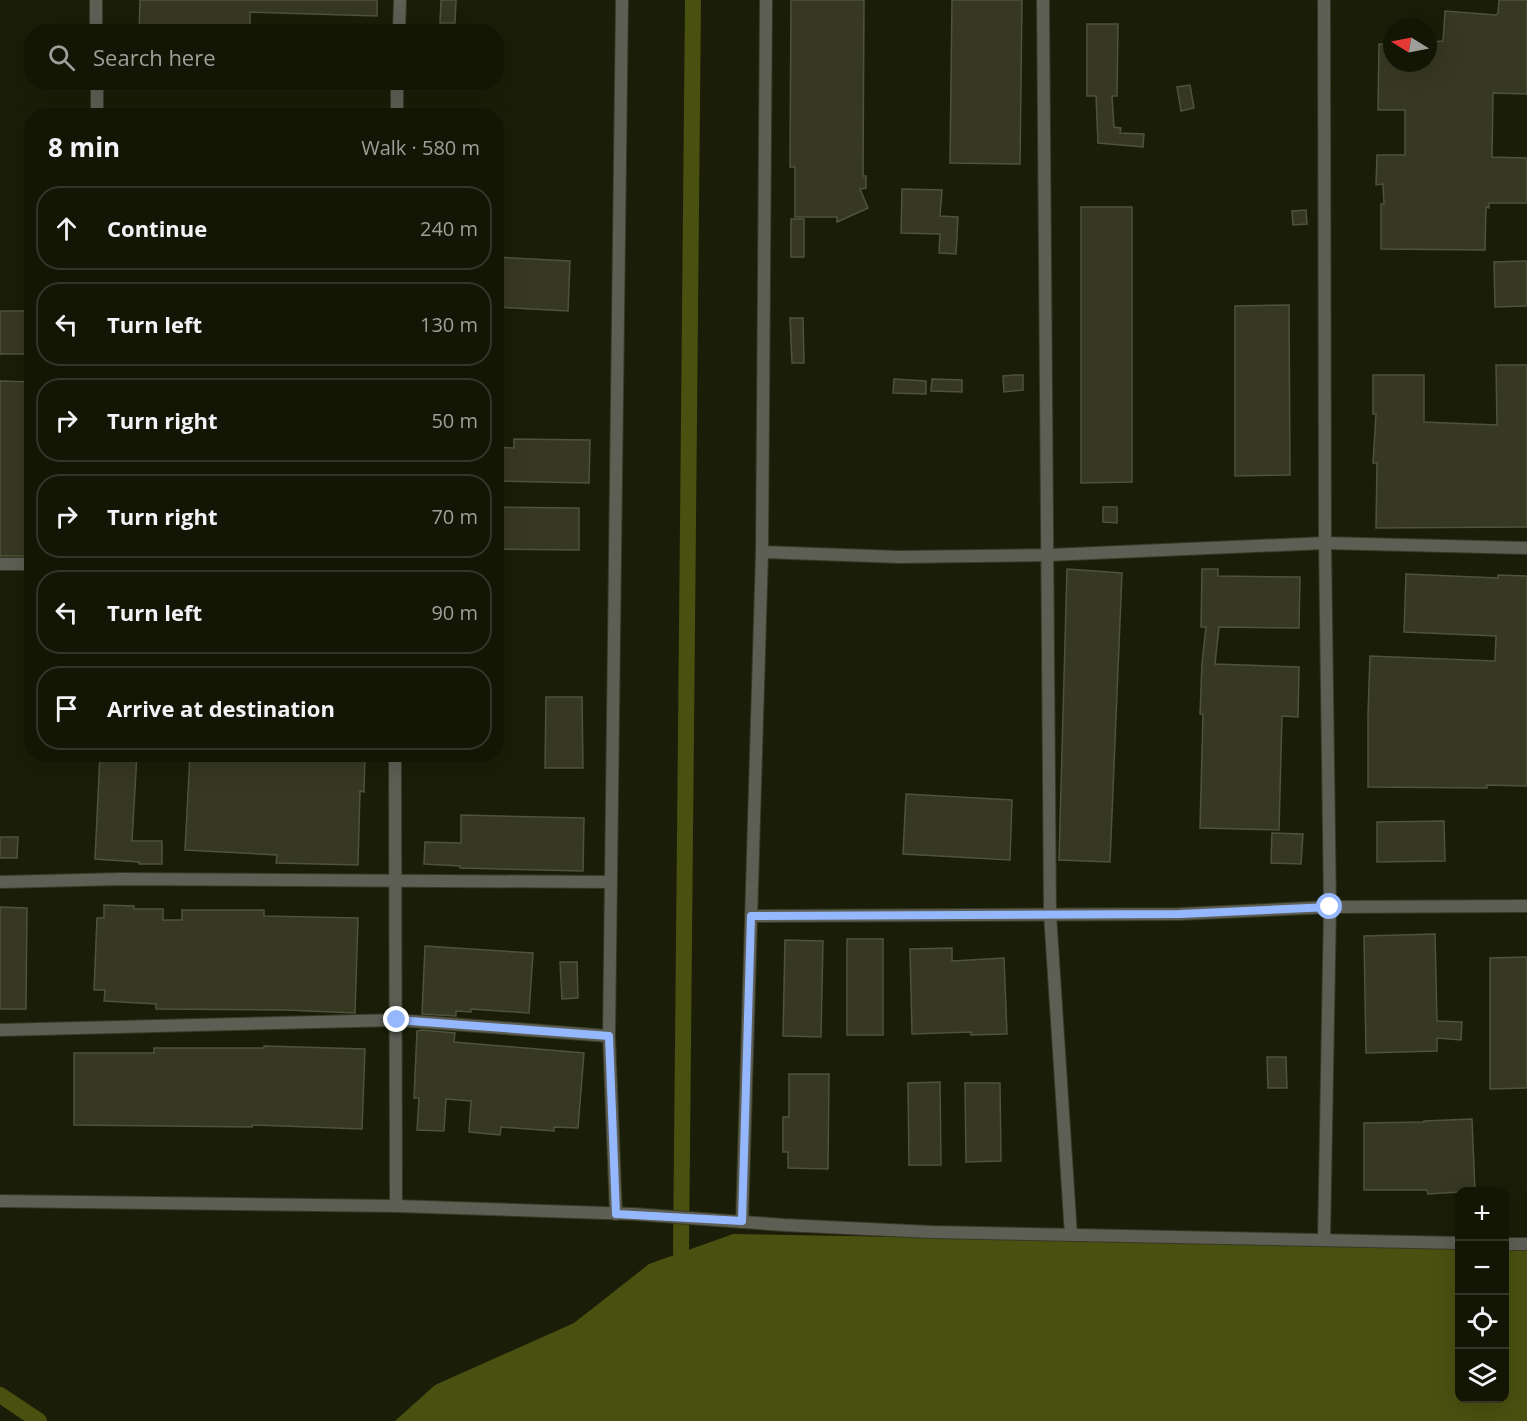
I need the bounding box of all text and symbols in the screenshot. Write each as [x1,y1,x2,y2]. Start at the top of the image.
north arrow [1383,18,1437,72]
search box [24,24,504,90]
icon: search [45,41,78,74]
text: Search here [93,42,216,72]
text: 8 min [48,129,120,165]
text: Walk · 580 m [361,134,480,161]
icon: ahead [50,212,83,245]
text: Continue [107,213,207,243]
text: 240 m [420,215,478,242]
icon: left [50,308,83,341]
text: Turn left [107,309,202,339]
text: 130 m [420,311,478,338]
icon: right [50,404,83,437]
text: Turn right [107,405,218,435]
text: 50 m [431,407,478,434]
icon: right [50,500,83,533]
text: Turn right [107,501,218,531]
text: 70 m [431,503,478,530]
icon: left [50,596,83,629]
text: Turn left [107,597,202,627]
text: 90 m [431,599,478,626]
icon: arrive [50,692,83,725]
text: Arrive at destination [107,693,335,723]
route start [1316,893,1342,919]
route end [383,1006,409,1032]
map controls [1455,1187,1509,1403]
button: + [1455,1187,1509,1241]
button: − [1455,1241,1509,1295]
button: locate [1455,1295,1509,1349]
button: layers [1455,1349,1509,1403]

